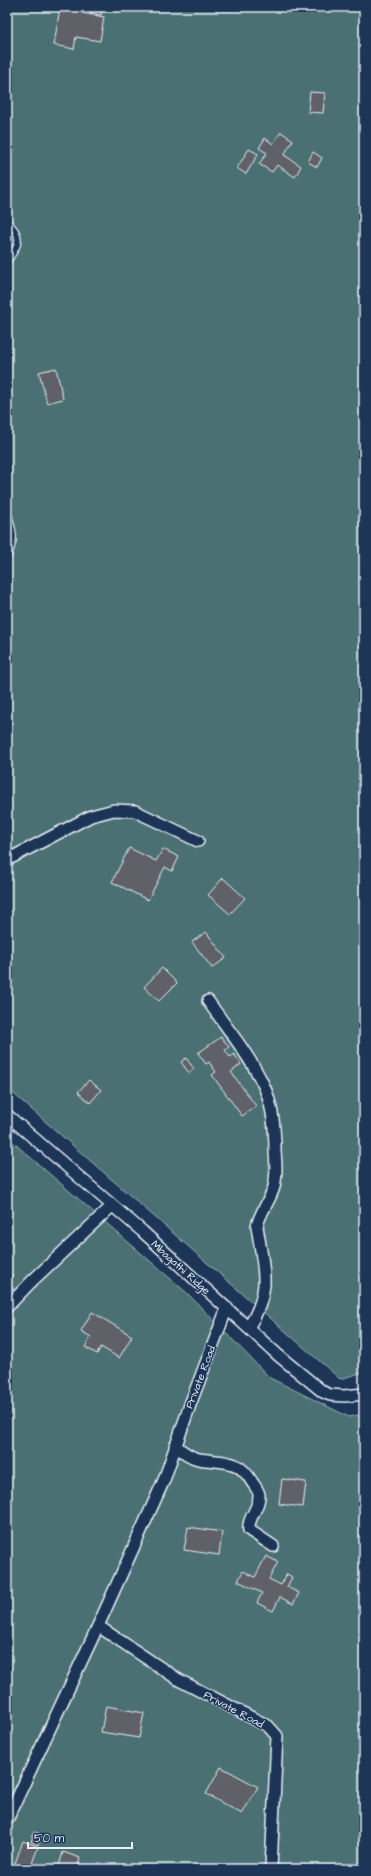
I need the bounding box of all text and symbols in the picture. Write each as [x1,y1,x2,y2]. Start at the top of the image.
street label: Mbagathi Ridge [147,1237,214,1299]
street label: Private Road [182,1343,219,1411]
street label: Private Road [201,1687,267,1732]
scale bar [28,1824,132,1850]
text: 50 m [34,1830,65,1847]

